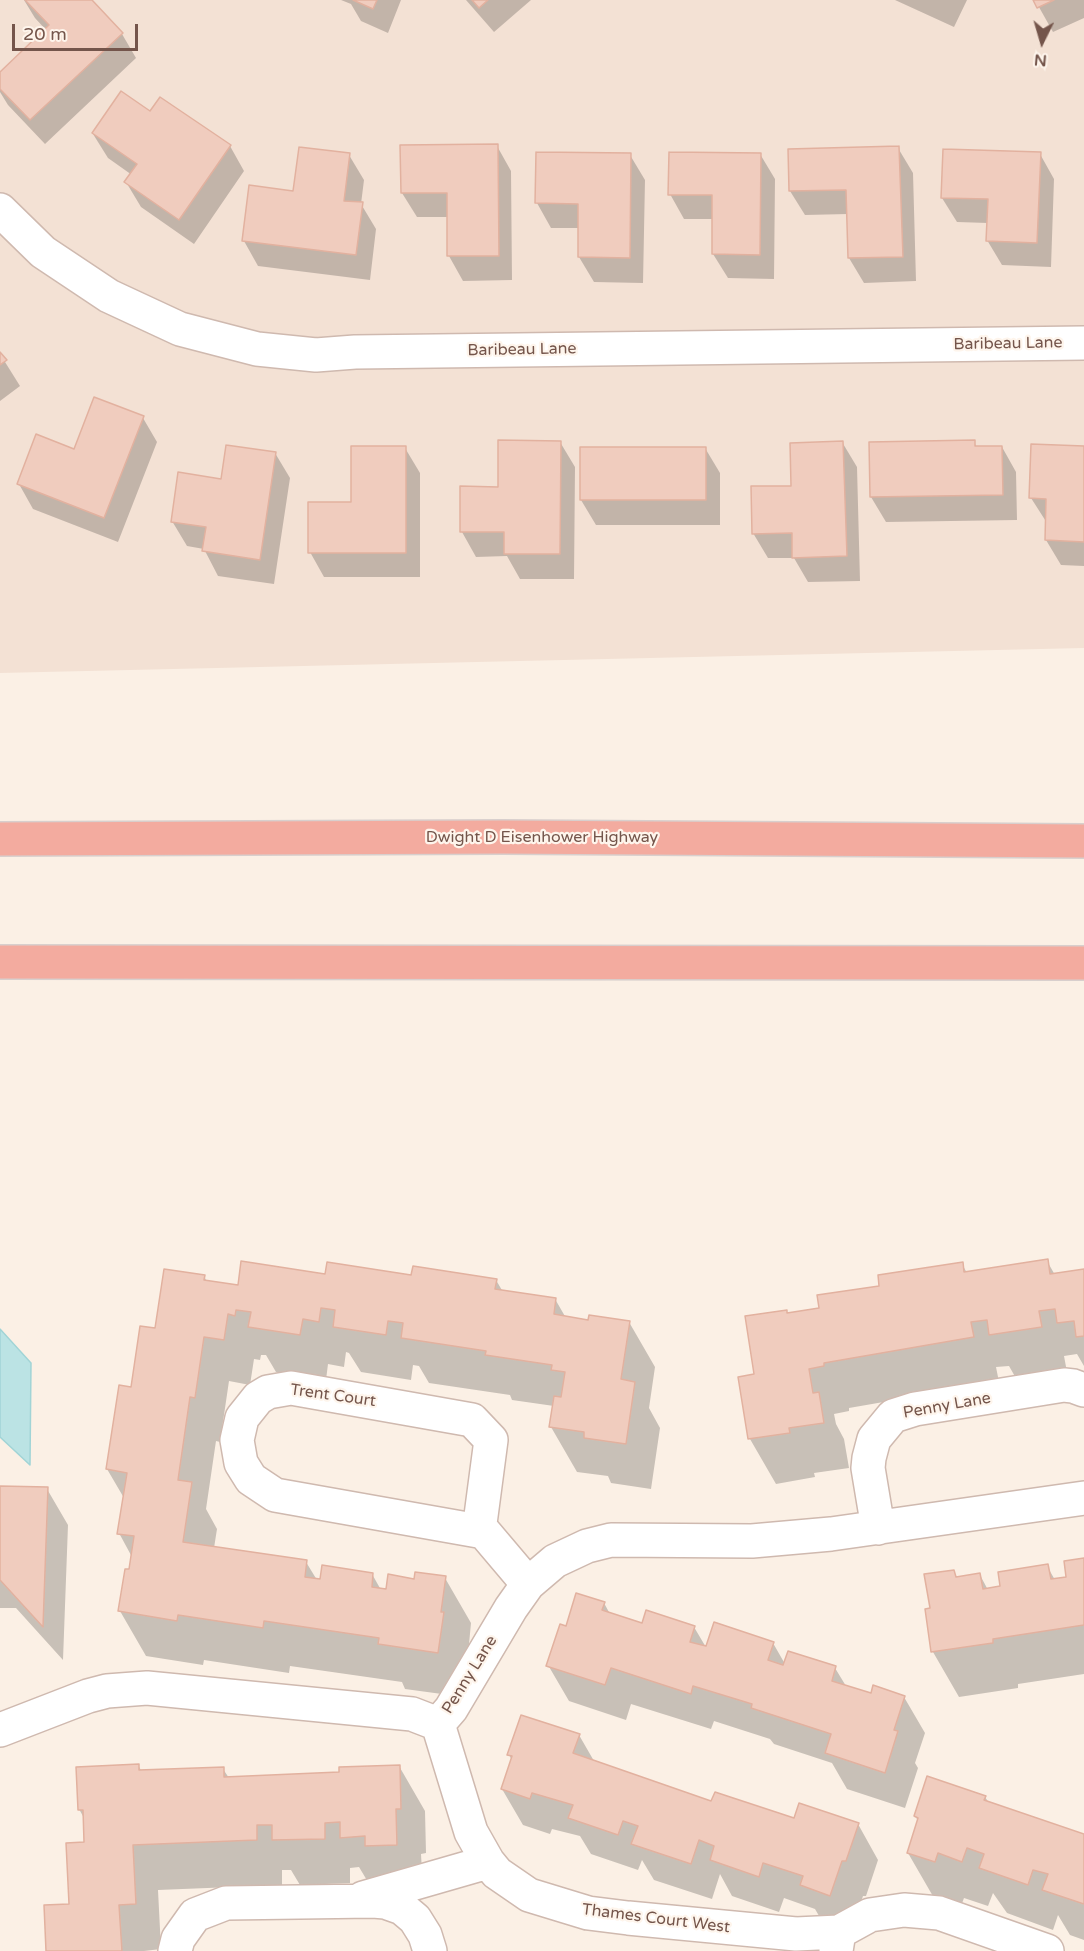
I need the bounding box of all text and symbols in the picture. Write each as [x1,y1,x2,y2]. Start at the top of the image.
scale bar [15,12,141,50]
north arrow [1012,12,1072,72]
text: 20 m [23,23,67,45]
text: N [1033,49,1048,70]
street label: Baribeau Lane [953,333,1063,355]
street label: Baribeau Lane [467,339,577,361]
street label: Dwight D Eisenhower Highway [426,828,658,848]
street label: Trent Court [289,1381,377,1411]
street label: Penny Lane [902,1389,992,1423]
street label: Penny Lane [438,1632,502,1718]
street label: Thames Court West [581,1900,731,1938]

